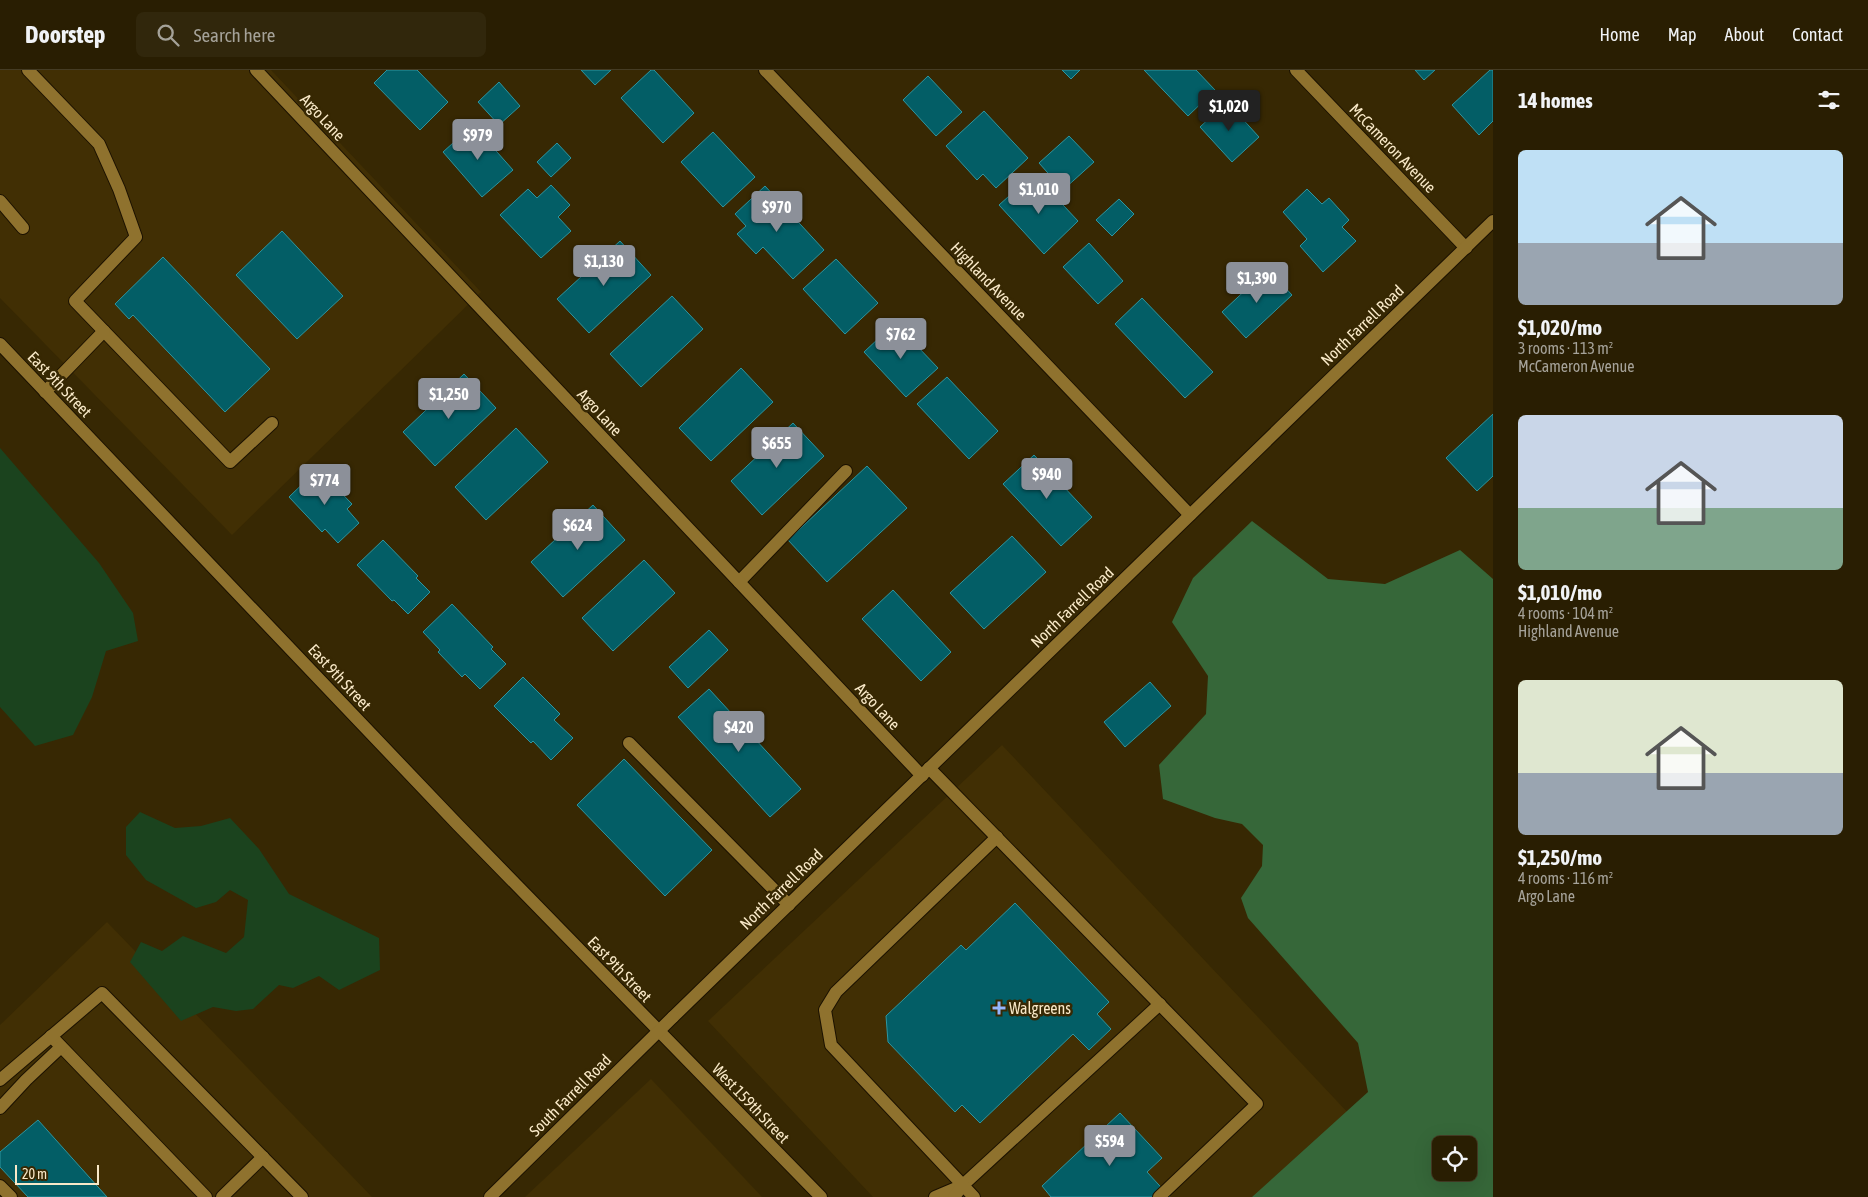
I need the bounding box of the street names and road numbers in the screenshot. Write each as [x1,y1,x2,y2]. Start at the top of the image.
street label: Argo Lane [296,90,349,145]
street label: McCameron Avenue [1346,100,1440,196]
street label: Highland Avenue [947,238,1031,324]
street label: North Farrell Road [1317,281,1407,369]
street label: East 9th Street [24,348,96,421]
street label: Argo Lane [573,385,626,440]
street label: North Farrell Road [1027,563,1117,651]
street label: East 9th Street [305,640,375,714]
street label: Argo Lane [851,679,904,734]
street label: North Farrell Road [736,845,826,933]
street label: East 9th Street [584,933,656,1006]
street label: South Farrell Road [525,1050,615,1140]
street label: West 159th Street [709,1060,794,1147]

